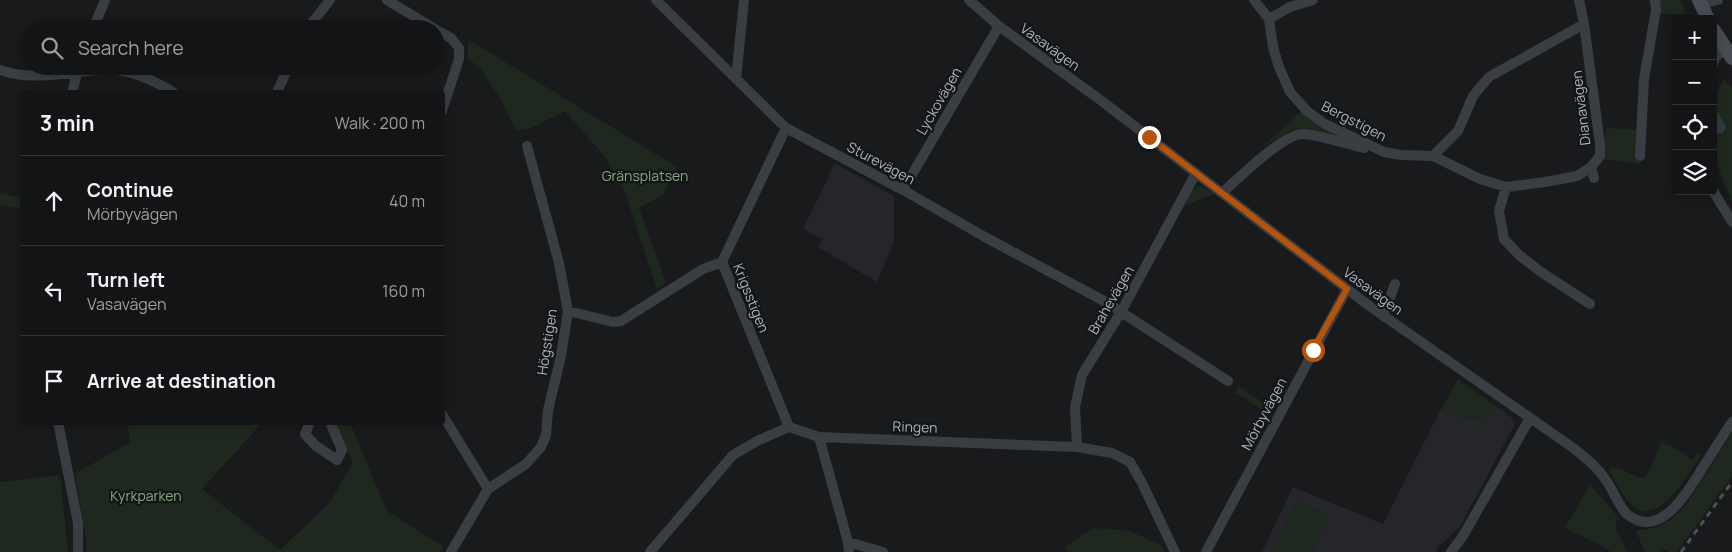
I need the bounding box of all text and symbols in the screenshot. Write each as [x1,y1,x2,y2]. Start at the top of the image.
map controls [1672,15,1717,195]
button: + [1672,15,1717,60]
street label: Vasavägen [1017,18,1084,75]
search box [20,20,445,75]
icon: search [38,34,66,62]
text: Search here [78,35,184,61]
button: − [1672,60,1717,105]
street label: Lyckovägen [912,63,966,138]
street label: Dianavägen [1566,70,1595,147]
street label: Bergstigen [1318,96,1390,145]
button: locate [1672,105,1717,150]
text: 3 min [40,109,94,137]
text: Walk · 200 m [335,112,425,134]
route end [1138,126,1161,149]
street label: Sturevägen [844,137,919,188]
button: layers [1672,150,1717,195]
park label: Gränsplatsen [602,166,688,185]
text: Continue [87,177,173,203]
icon: ahead [40,187,68,215]
text: 40 m [389,190,425,212]
text: Mörbyvägen [87,203,178,225]
street label: Krigsstigen [729,260,774,335]
street label: Brahevägen [1083,262,1138,338]
street label: Vasavägen [1340,262,1407,319]
text: Turn left [87,267,165,293]
icon: left [40,277,68,305]
text: 160 m [382,280,425,302]
text: Vasavägen [87,293,166,315]
street label: Högstigen [532,307,561,376]
route start [1302,339,1325,362]
icon: arrive [40,367,68,395]
text: Arrive at destination [87,368,276,394]
street label: Mörbyvägen [1237,374,1291,453]
street label: Ringen [892,416,938,437]
park label: Kyrkparken [110,486,182,505]

